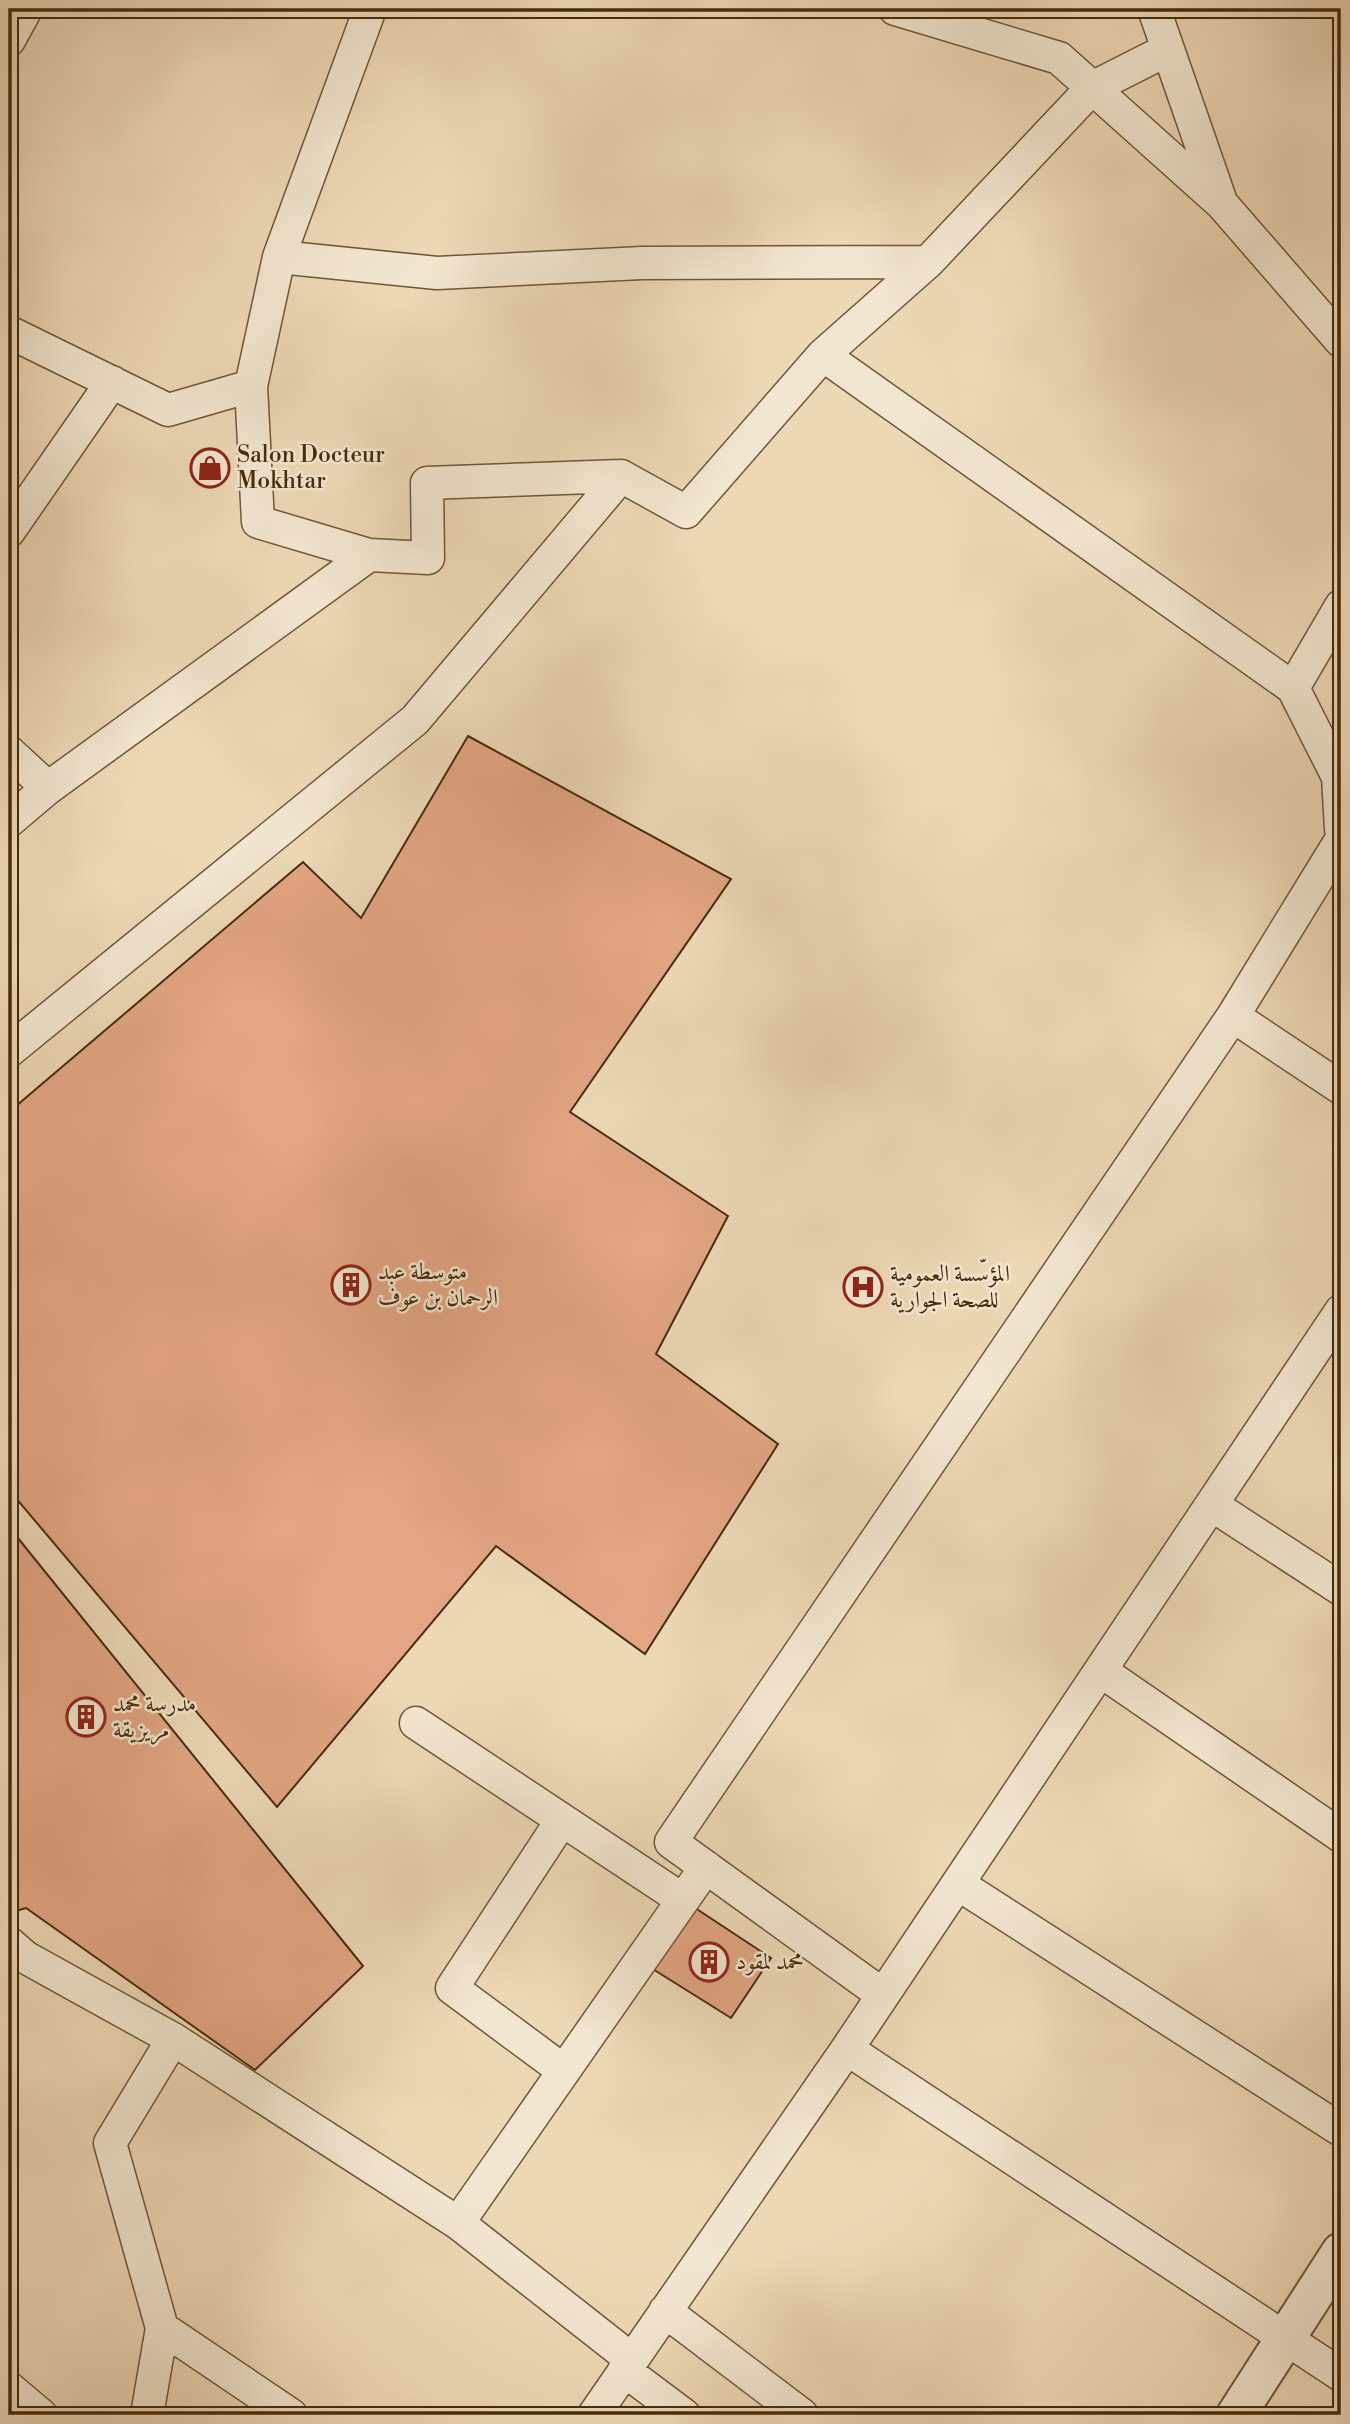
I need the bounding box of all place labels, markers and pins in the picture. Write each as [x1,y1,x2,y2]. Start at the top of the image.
place label: Salon Docteur Mokhtar [237,441,385,495]
shop icon: Salon Docteur Mokhtar [189,447,231,489]
place label: متوسطة عبد الرحمان بن عوف [378,1258,498,1312]
place label: المؤسّسة العمومية للصحة الجوارية [890,1258,1010,1314]
building icon: متوسطة عبد الرحمان بن عوف [330,1264,372,1306]
hospital icon: المؤسّسة العمومية للصحة الجوارية [842,1266,884,1308]
place label: مدرسة محمد مريزيقة [113,1690,196,1745]
building icon: مدرسة محمد مريزيقة [65,1696,107,1738]
building icon: محمد لمقود [688,1941,730,1983]
place label: محمد لمقود [736,1948,804,1976]

